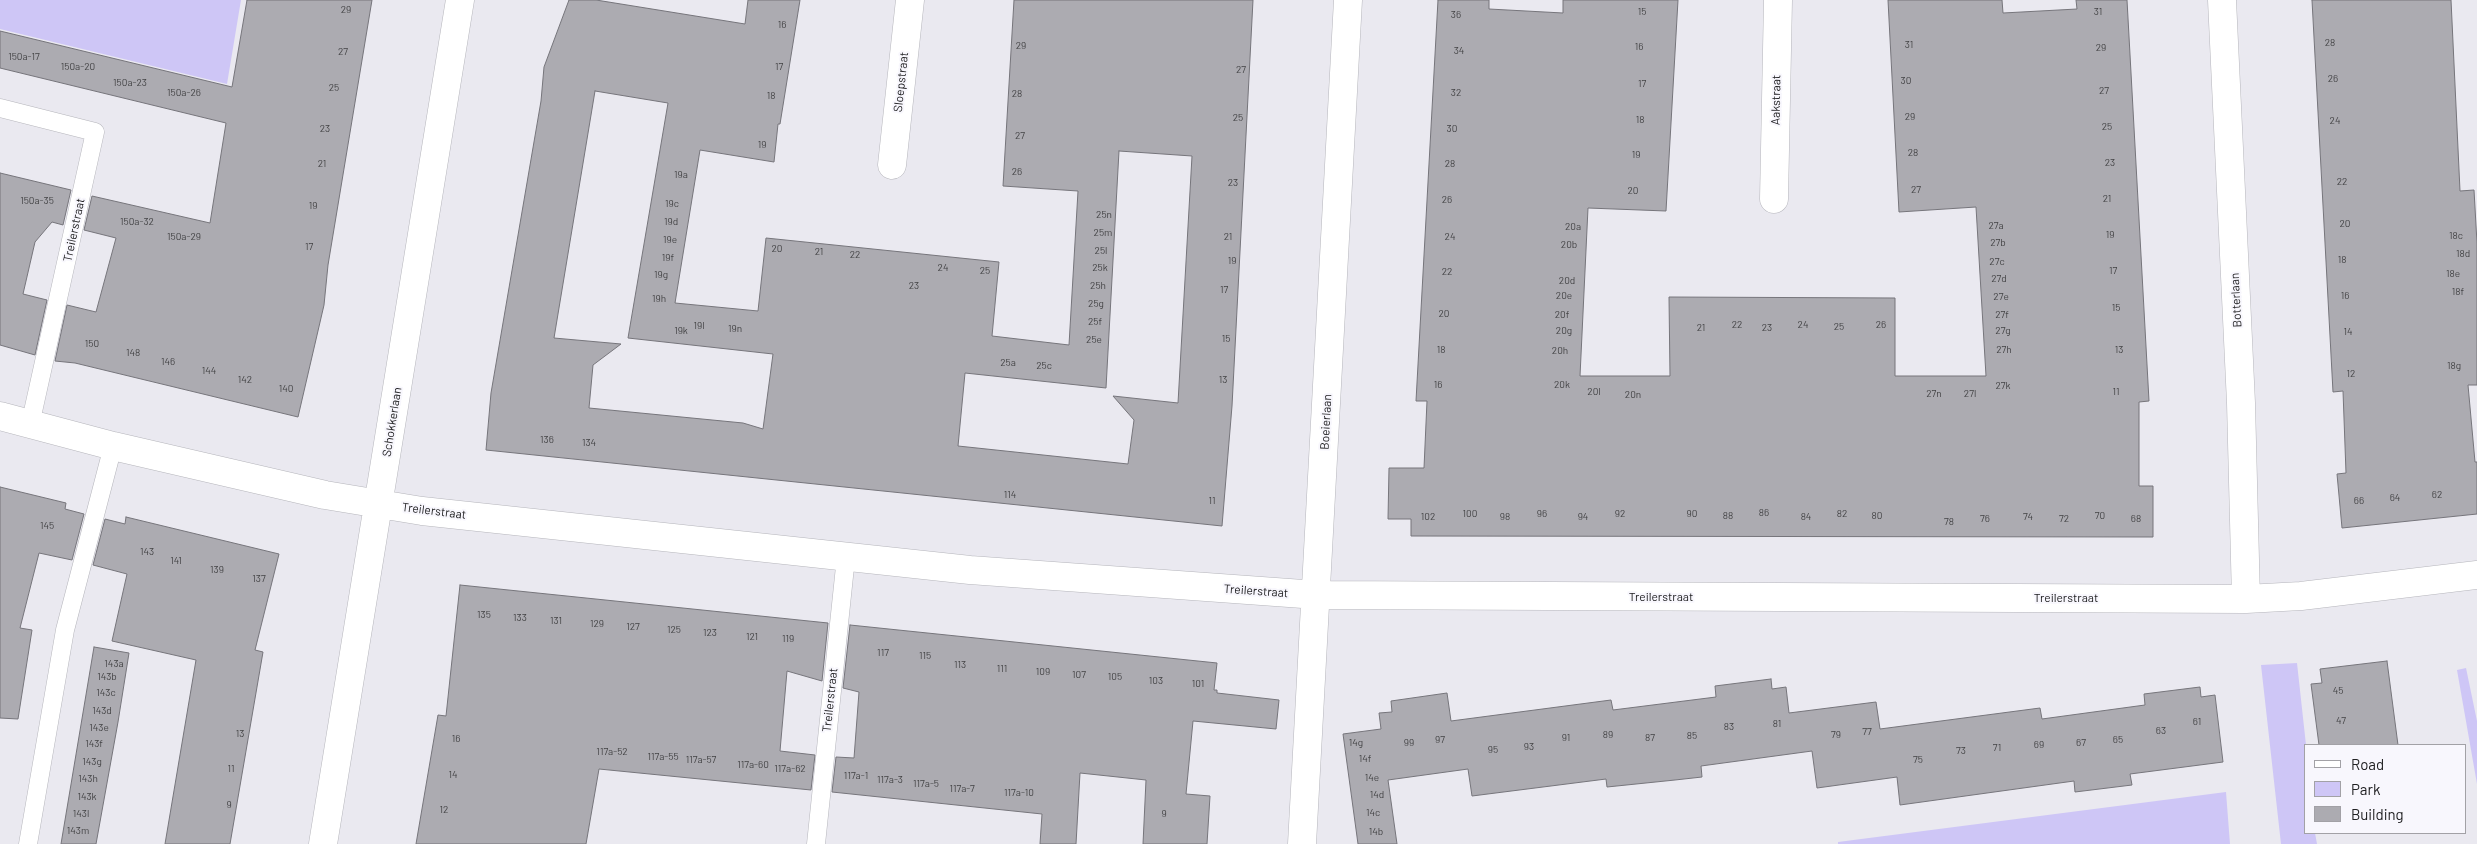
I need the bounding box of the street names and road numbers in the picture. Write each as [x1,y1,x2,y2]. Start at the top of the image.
street label: Sloepstraat [891,51,911,113]
street label: Aakstraat [1768,75,1784,125]
street label: Treilerstraat [60,197,88,263]
street label: Botterlaan [2227,272,2245,328]
street label: Schokkerlaan [379,386,405,458]
street label: Boeierlaan [1317,394,1335,450]
street label: Treilerstraat [401,500,467,522]
street label: Treilerstraat [1223,582,1289,600]
street label: Treilerstraat [1629,590,1693,604]
street label: Treilerstraat [2034,591,2098,605]
street label: Treilerstraat [819,667,841,733]

